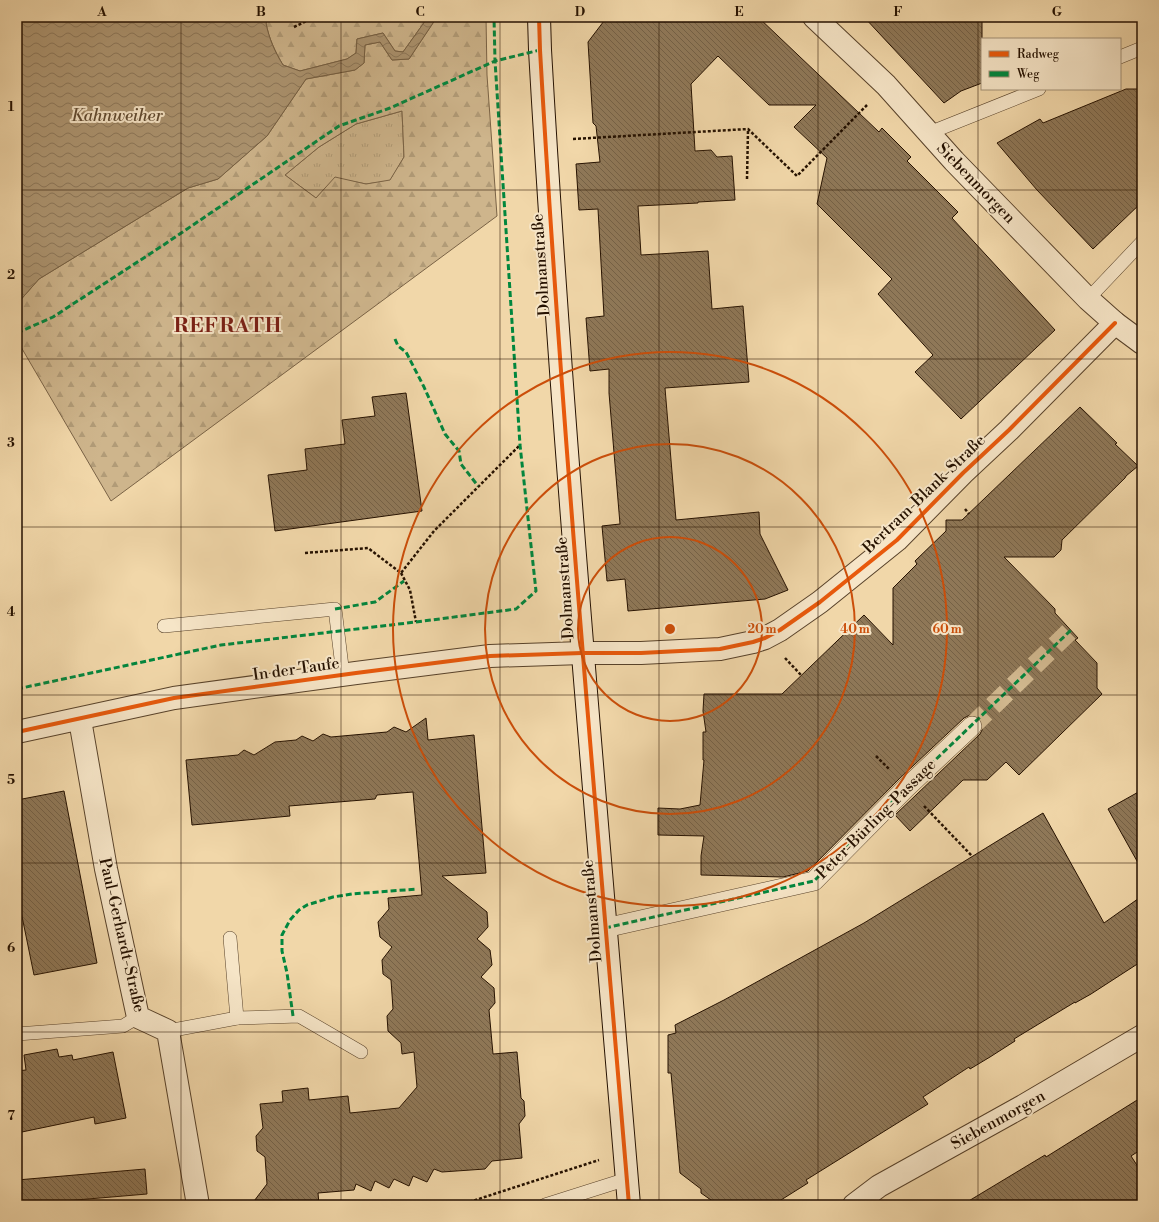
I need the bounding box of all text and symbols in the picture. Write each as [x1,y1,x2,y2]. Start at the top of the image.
text: A [96,4,107,20]
text: B [256,4,266,20]
text: C [415,4,425,20]
text: D [575,4,585,20]
text: E [734,4,744,20]
text: F [893,4,903,20]
text: G [1052,4,1063,20]
legend [981,38,1121,90]
text: Radweg [1017,47,1060,62]
text: Weg [1016,67,1040,82]
text: 1 [8,99,15,115]
water label: Kahnweiher [71,105,164,127]
street label: Siebenmorgen [932,138,1020,228]
street label: Dolmanstraße [527,213,555,317]
text: 2 [7,267,15,283]
district label: REFRATH [174,314,282,339]
street label: Bertram-Blank-Straße [858,430,990,558]
text: 3 [7,435,15,451]
street label: Dolmanstraße [551,536,579,640]
text: 4 [7,604,16,620]
centre of rings [663,622,677,636]
text: 20 m [747,622,777,637]
text: 40 m [840,622,870,637]
text: 60 m [932,622,962,637]
street label: In der Taufe [251,653,341,685]
street label: Peter-Bürling-Passage [812,755,940,883]
text: 5 [7,772,15,788]
street label: Paul-Gerhardt-Straße [94,856,150,1014]
street label: Dolmanstraße [578,859,606,963]
text: 6 [7,940,15,956]
street label: Siebenmorgen [947,1086,1049,1154]
text: 7 [7,1108,15,1124]

